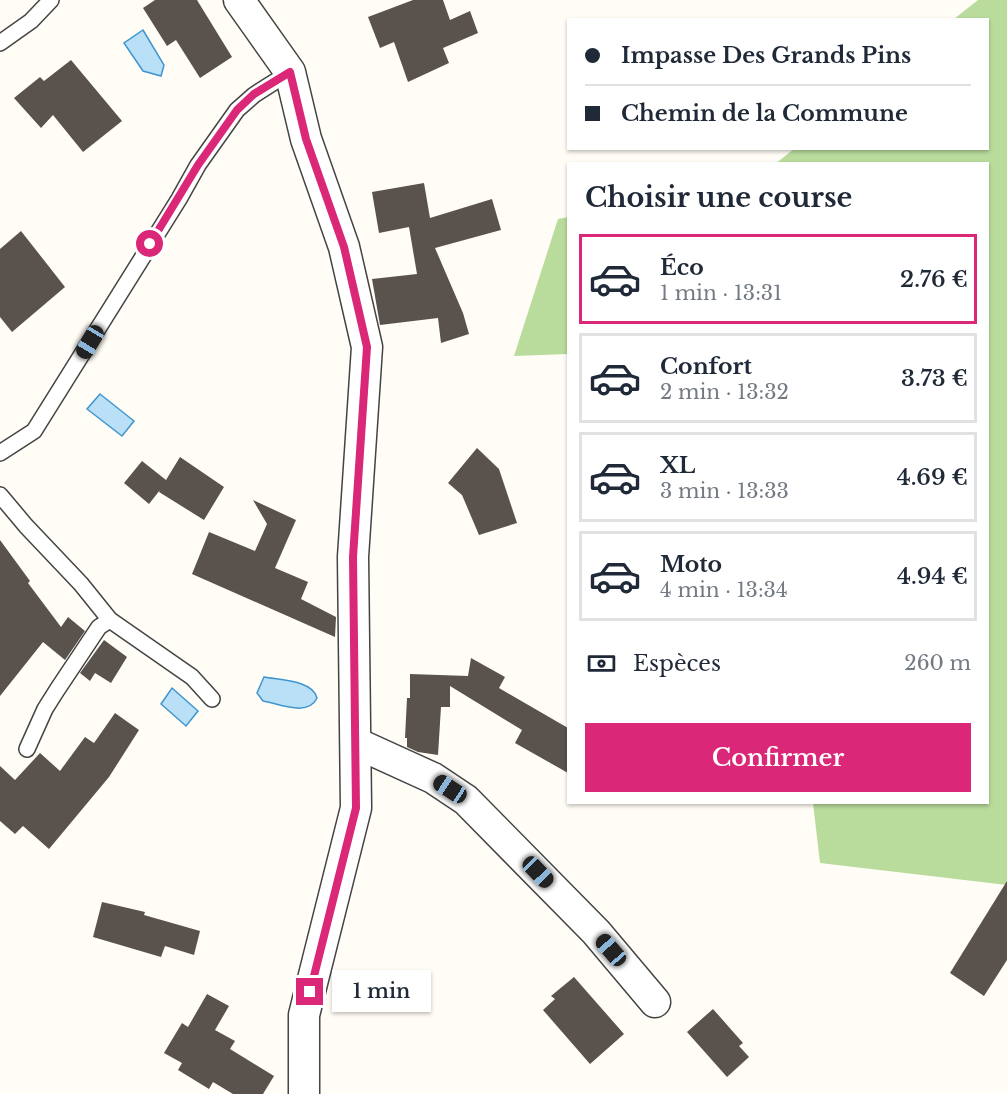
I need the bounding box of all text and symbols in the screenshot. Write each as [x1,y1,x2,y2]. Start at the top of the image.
text: Impasse Des Grands Pins [621,42,911,69]
text: Chemin de la Commune [621,100,908,127]
text: Choisir une course [585,181,852,214]
route start [136,230,163,257]
icon: car [588,252,642,306]
text: Éco [660,254,704,281]
text: 2.76 € [900,266,968,293]
text: 1 min · 13:31 [660,281,782,305]
car [73,322,107,362]
icon: car [588,351,642,405]
text: Confort [660,353,752,380]
text: 3.73 € [901,365,968,392]
text: 2 min · 13:32 [660,380,789,404]
icon: car [588,450,642,504]
text: XL [660,452,695,479]
text: 4.69 € [897,464,968,491]
text: 3 min · 13:33 [660,479,789,503]
icon: car [588,549,642,603]
text: Moto [660,551,722,578]
text: 4.94 € [897,563,968,590]
text: 4 min · 13:34 [660,578,788,602]
icon: cash [585,647,618,680]
text: Espèces [633,650,721,677]
text: 260 m [904,651,971,675]
button: Confirmer [585,723,971,792]
car [430,772,470,806]
car [519,853,557,891]
car [592,931,630,969]
callout: 1 min [331,971,430,1013]
route end [296,978,323,1005]
text: 1 min [353,979,410,1003]

